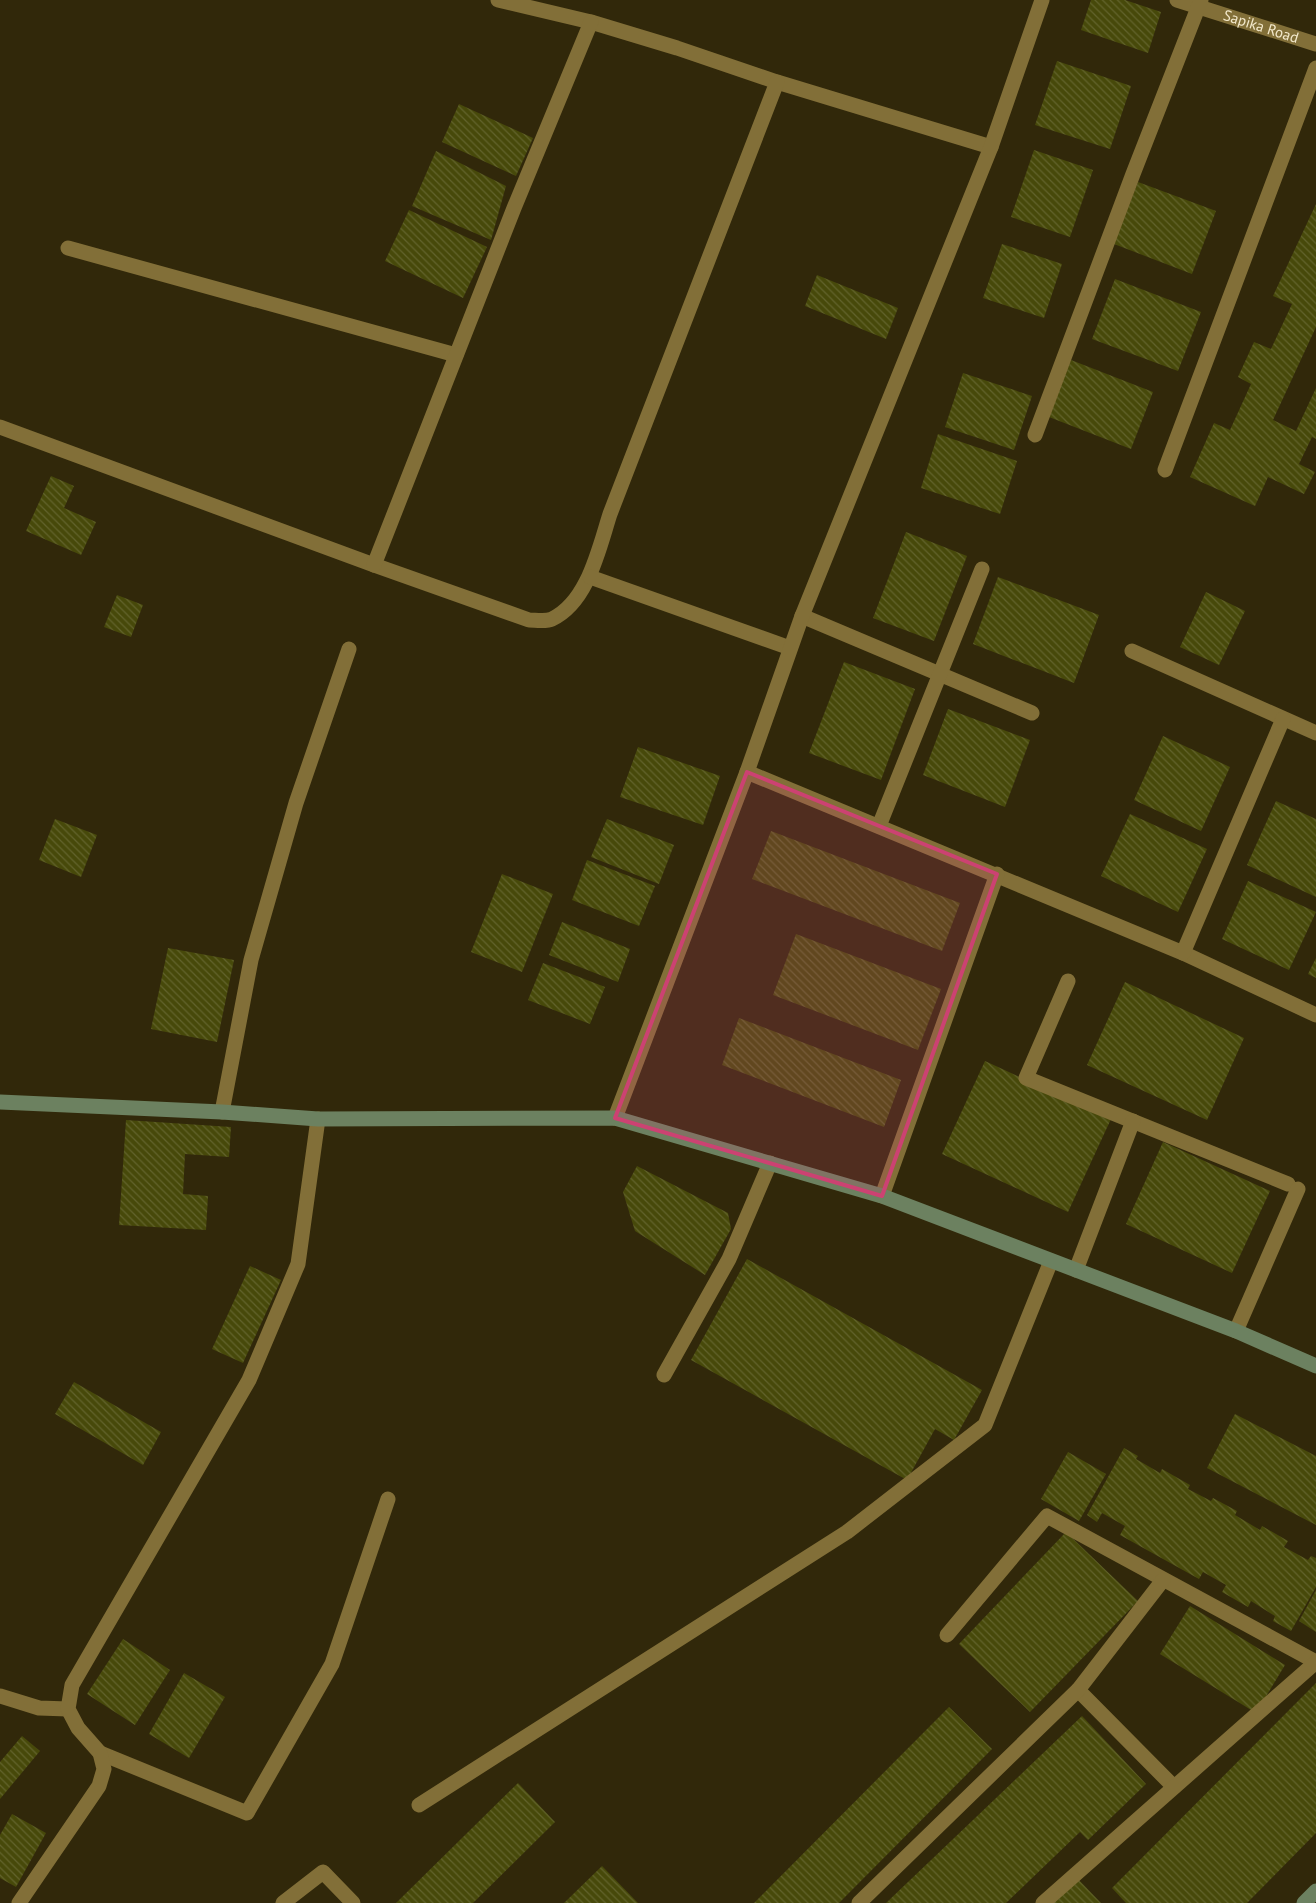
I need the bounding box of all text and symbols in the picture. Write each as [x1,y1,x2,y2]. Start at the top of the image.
street label: Sapika Road [1221,5,1301,47]

